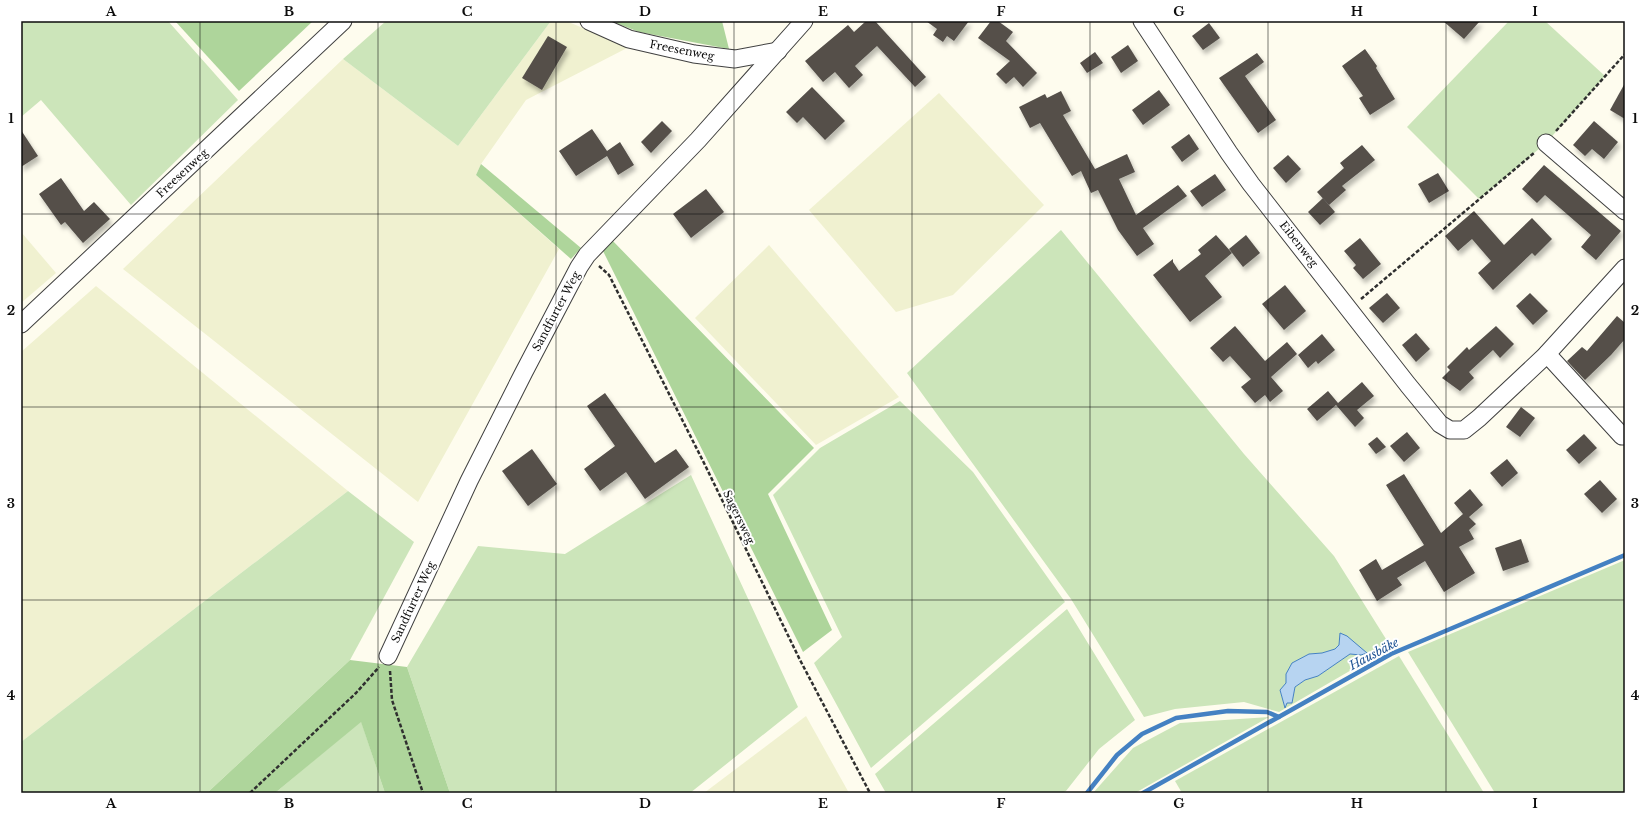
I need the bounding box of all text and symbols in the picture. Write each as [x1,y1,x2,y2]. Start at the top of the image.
text: A [105,3,117,20]
text: B [284,3,294,20]
text: C [462,3,473,20]
text: D [639,3,651,20]
text: E [818,3,828,20]
text: F [997,3,1006,20]
text: G [1173,3,1185,20]
text: H [1351,3,1363,20]
text: I [1532,3,1538,20]
street label: Freesenweg [648,37,716,63]
text: 1 [8,110,14,127]
text: 1 [1632,110,1638,127]
street label: Freesenweg [153,145,211,201]
street label: Eibenweg [1277,218,1322,270]
street label: Sandfurter Weg [529,268,583,353]
text: 2 [7,302,15,319]
text: 2 [1631,302,1639,319]
street label: Sagersweg [720,488,758,547]
text: 3 [7,495,15,512]
text: 3 [1631,495,1639,512]
street label: Sandfurter Weg [388,559,438,645]
water label: Hausbäke [1346,634,1402,673]
text: 4 [7,687,16,704]
text: 4 [1631,687,1640,704]
text: A [105,795,117,812]
text: B [284,795,294,812]
text: C [462,795,473,812]
text: D [639,795,651,812]
text: E [818,795,828,812]
text: F [997,795,1006,812]
text: G [1173,795,1185,812]
text: H [1351,795,1363,812]
text: I [1532,795,1538,812]

